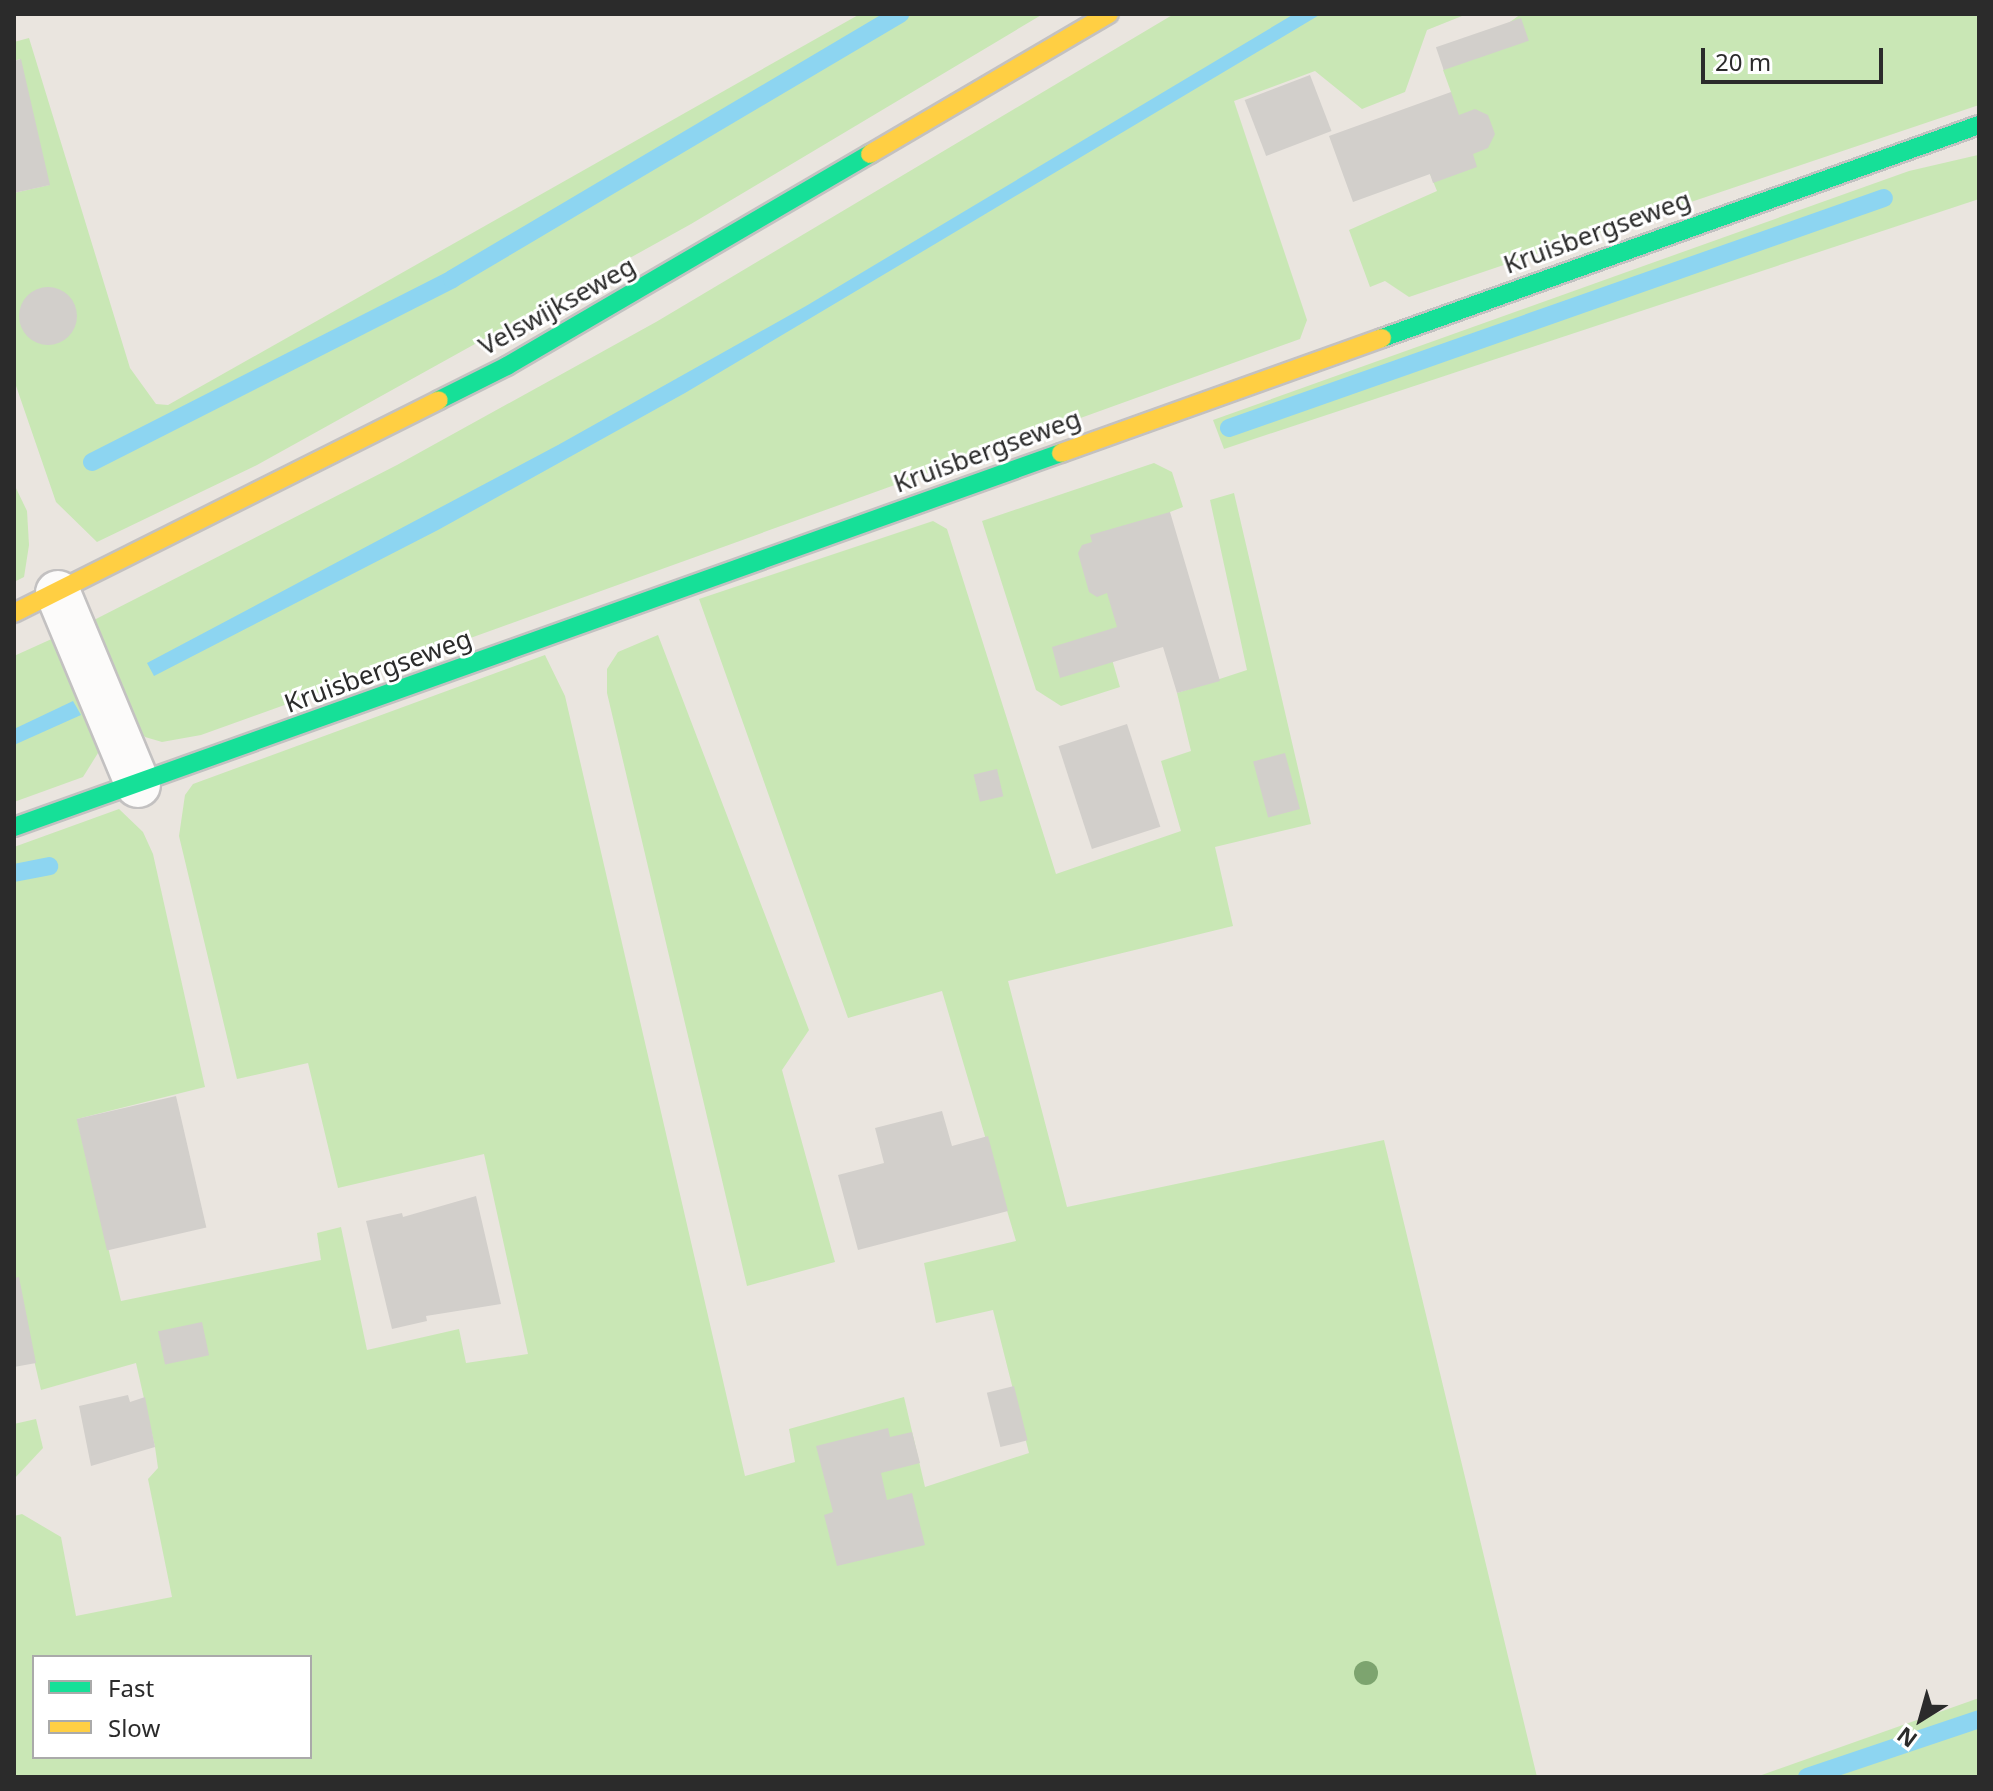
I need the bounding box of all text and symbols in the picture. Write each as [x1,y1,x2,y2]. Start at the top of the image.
scale bar [1705,32,1887,82]
text: 20 m [1715,45,1771,78]
street label: Kruisbergseweg [1499,184,1695,280]
street label: Velswijkseweg [473,250,641,362]
street label: Kruisbergseweg [889,403,1085,499]
street label: Kruisbergseweg [280,623,476,719]
legend [32,1655,312,1759]
text: Fast [108,1671,154,1704]
north arrow [1881,1679,1961,1759]
text: Slow [108,1711,160,1744]
text: N [1890,1721,1923,1756]

